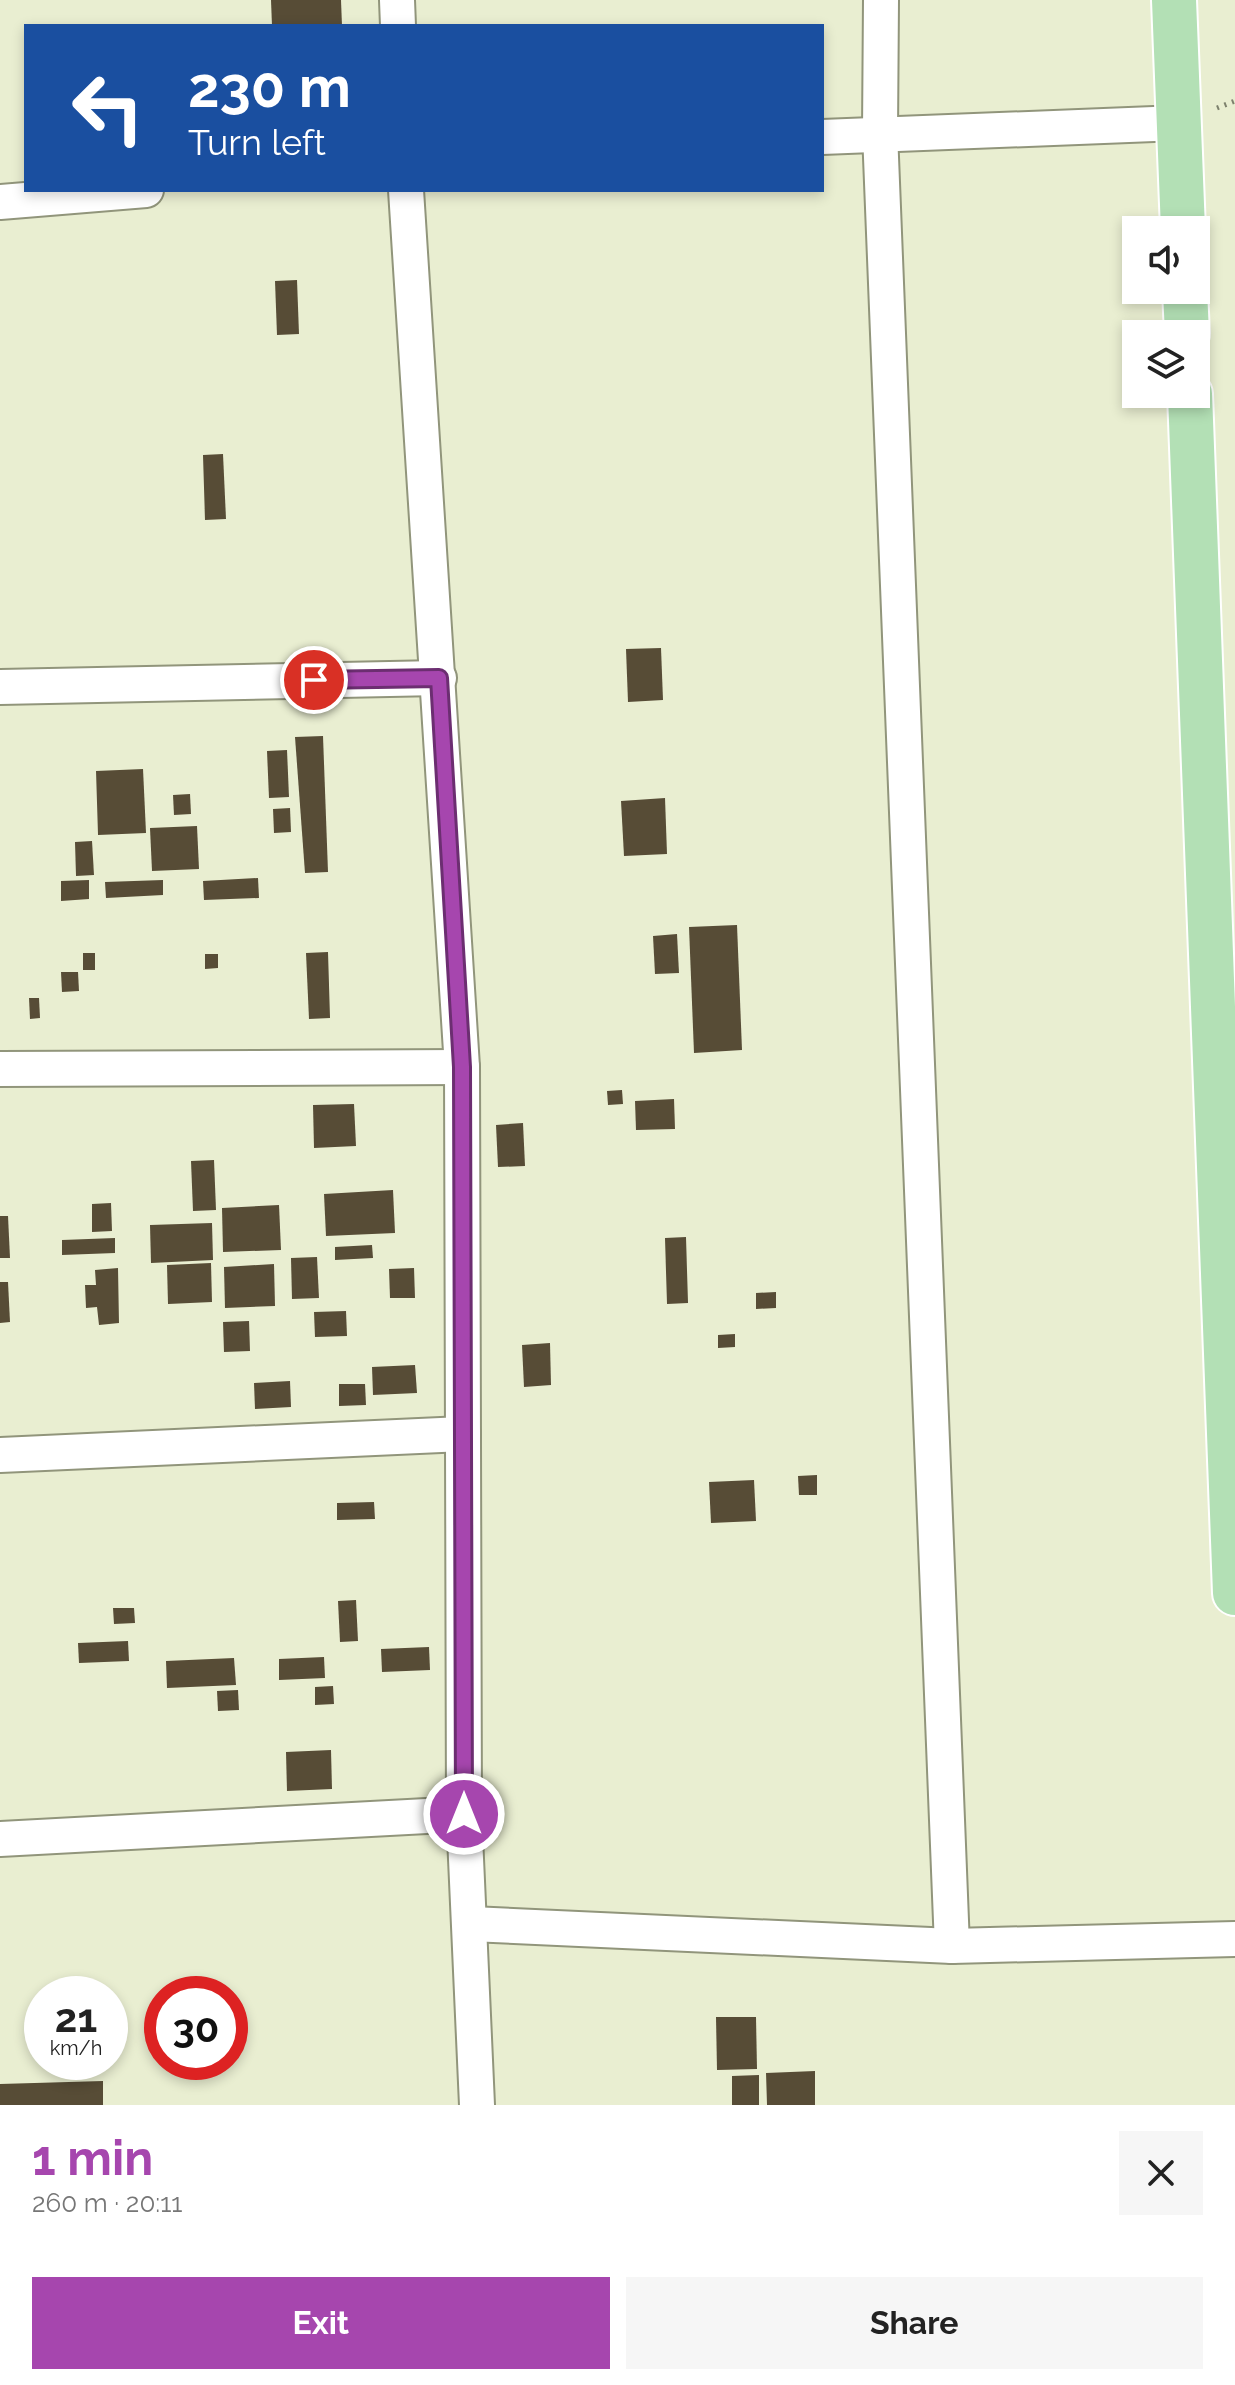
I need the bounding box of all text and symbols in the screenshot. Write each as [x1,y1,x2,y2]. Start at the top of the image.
text: 230 m [188,54,351,120]
icon: left [56,56,160,160]
text: Turn left [188,121,326,163]
map controls [1122,216,1210,408]
button: sound [1122,216,1210,304]
button: layers [1122,320,1210,408]
pin [280,646,348,714]
icon: arrive [292,658,336,702]
position arrow [422,1772,506,1856]
speed limit sign: 30 [144,1976,248,2080]
text: 21 [55,1994,97,2041]
text: km/h [50,2036,102,2060]
text: 1 min [32,2130,153,2186]
button: close [1119,2131,1203,2215]
text: 260 m · 20:11 [32,2188,182,2218]
button: Exit [32,2277,610,2369]
button: Share [626,2277,1203,2369]

